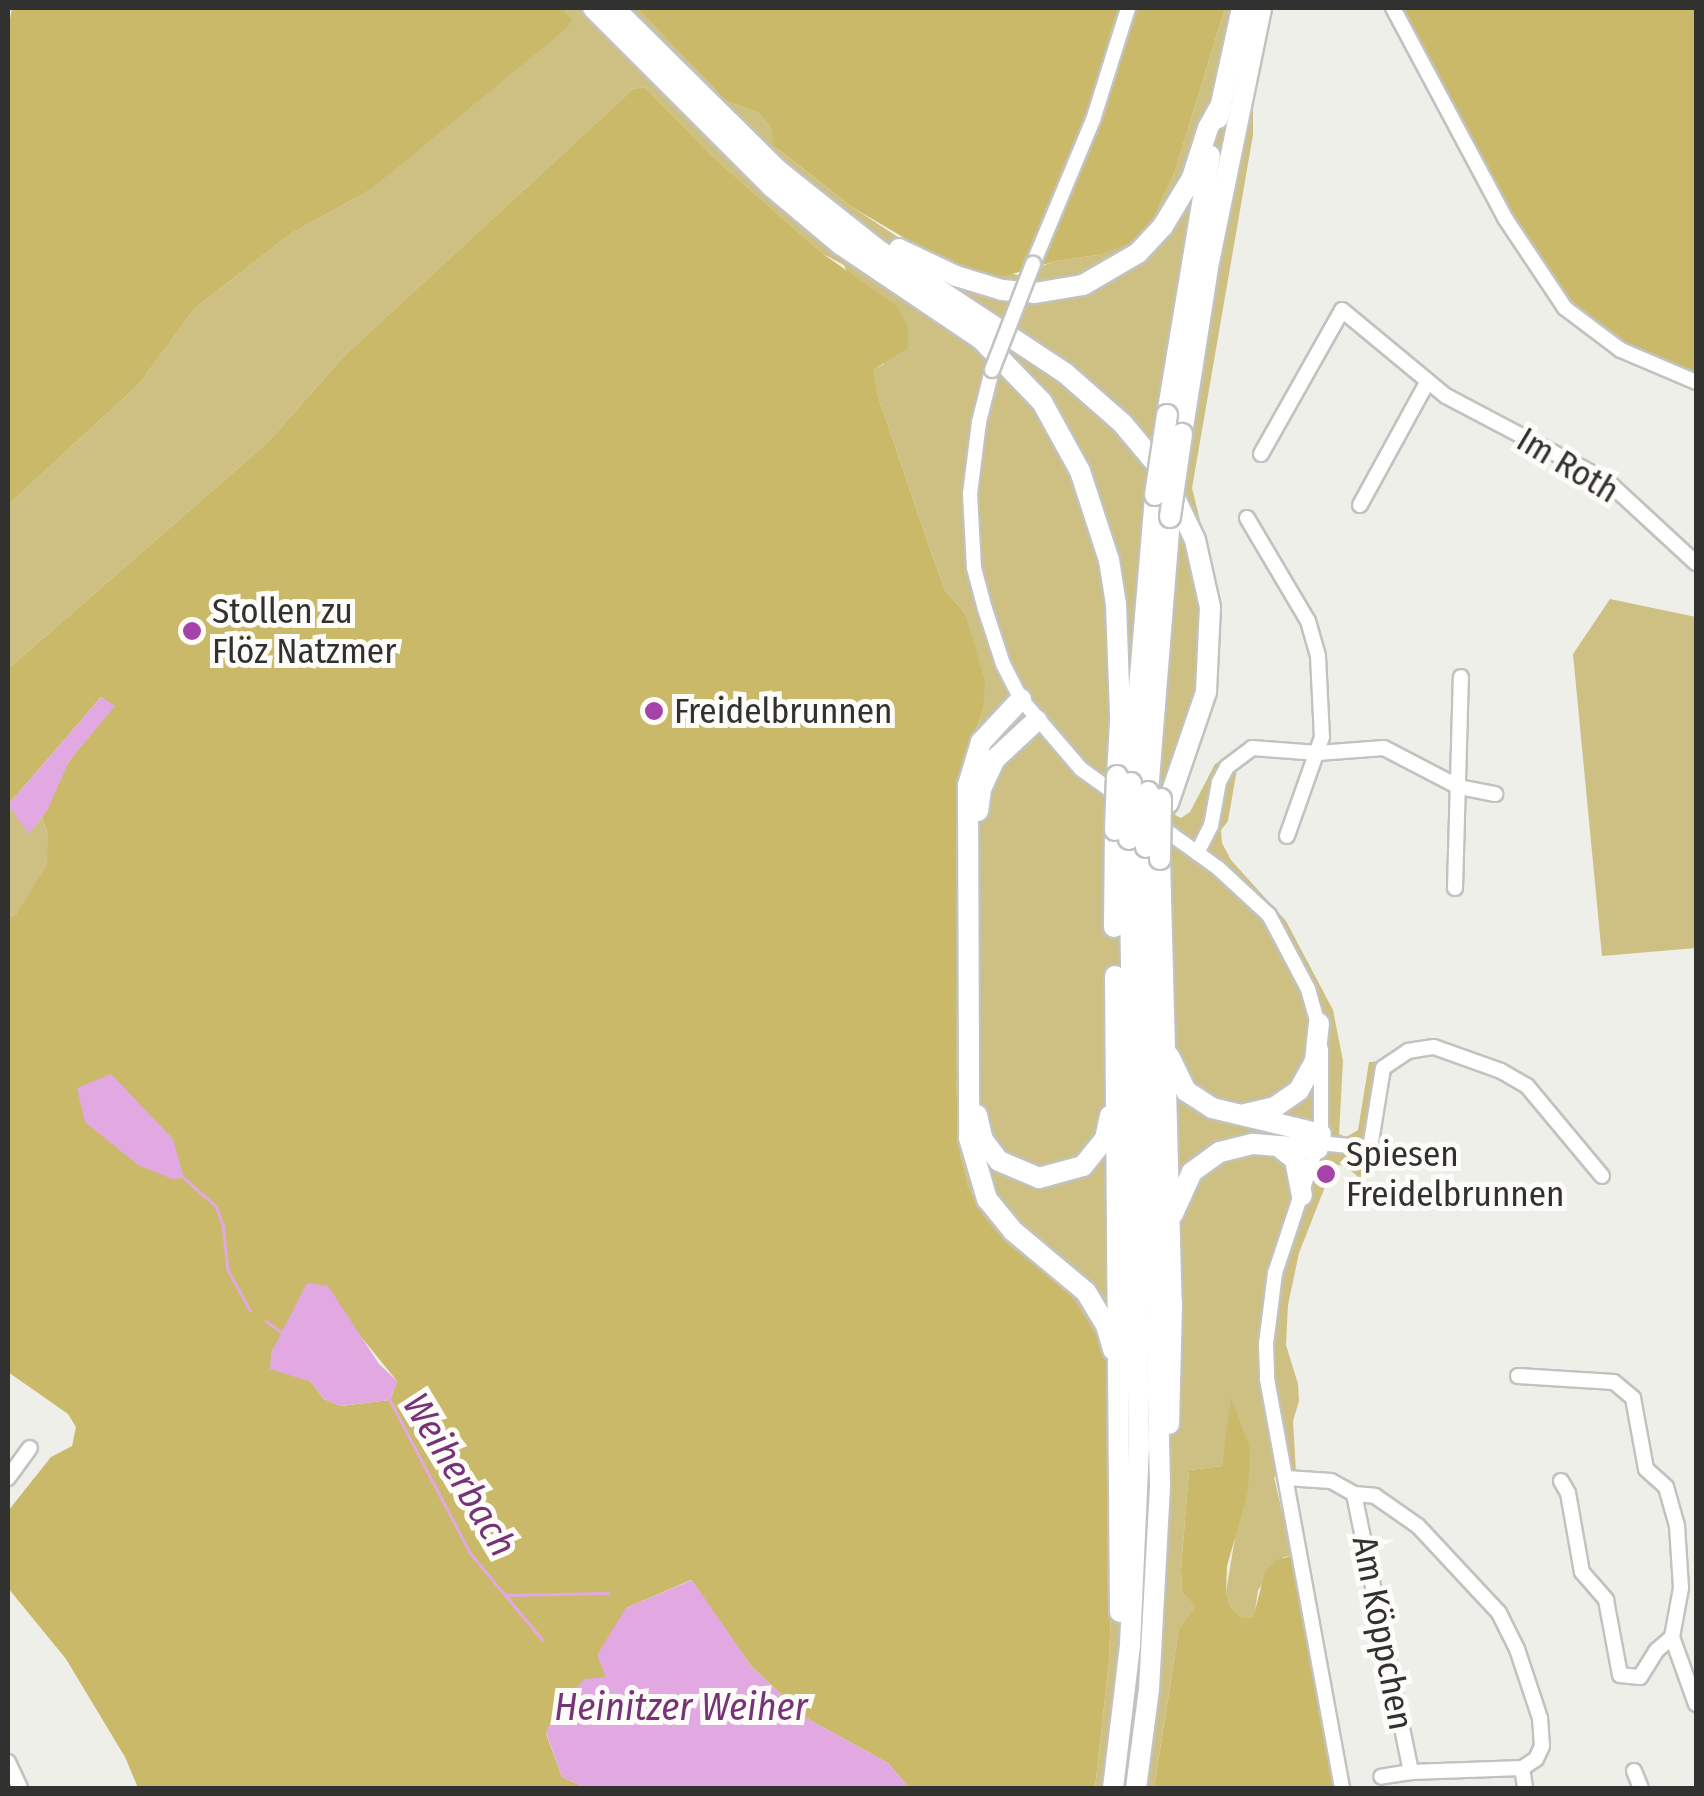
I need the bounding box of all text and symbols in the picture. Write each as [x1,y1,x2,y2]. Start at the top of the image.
street label: Im Roth [1510,418,1626,512]
place label: Stollen zu Flöz Natzmer [212,590,396,672]
marker: Stollen zu Flöz Natzmer [181,620,203,642]
place label: Freidelbrunnen [674,690,893,732]
marker: Freidelbrunnen [643,700,665,722]
place label: Spiesen Freidelbrunnen [1346,1133,1565,1215]
marker: Spiesen Freidelbrunnen [1315,1163,1337,1185]
water label: Weiherbach [393,1385,525,1565]
street label: Am Köppchen [1344,1533,1422,1733]
water label: Heinitzer Weiher [554,1685,808,1731]

